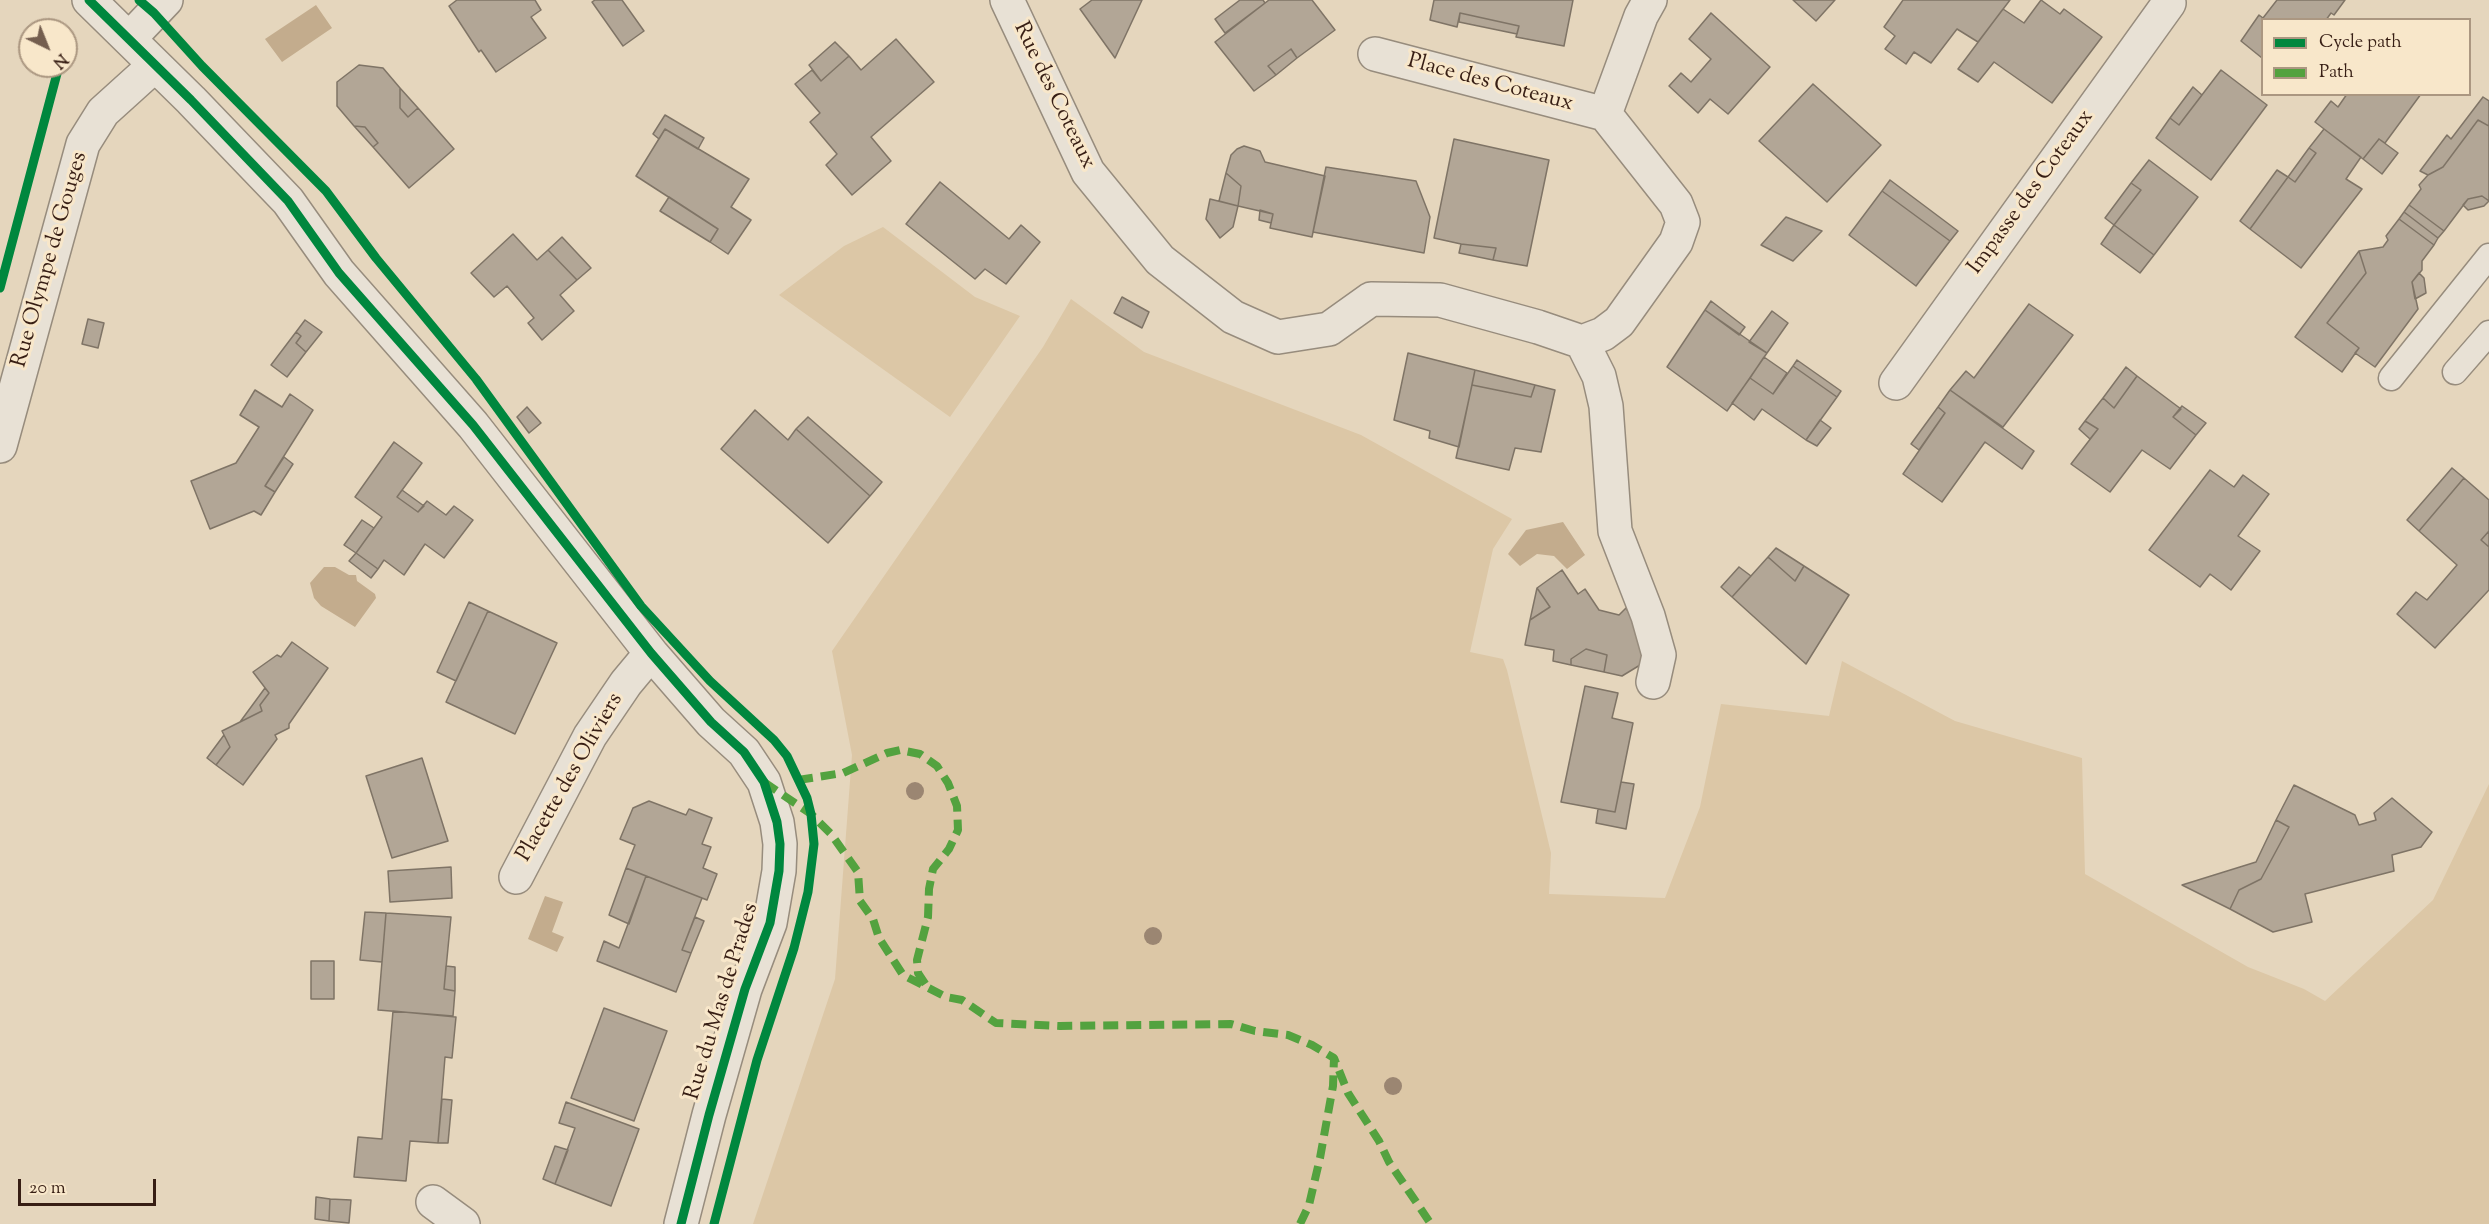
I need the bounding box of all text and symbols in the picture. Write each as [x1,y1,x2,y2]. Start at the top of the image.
north arrow [18,18,78,78]
street label: Rue des Coteaux [1006,18,1100,174]
legend [2261,18,2471,96]
text: Cycle path [2319,30,2402,56]
text: N [47,47,72,73]
street label: Place des Coteaux [1404,49,1576,119]
text: Path [2319,60,2354,86]
street label: Impasse des Coteaux [1963,106,2101,280]
street label: Rue Olympe de Gouges [8,149,94,371]
street label: Placette des Oliviers [512,689,630,867]
street label: Rue du Mas de Prades [680,900,766,1104]
scale bar [21,1167,159,1205]
text: 20 m [29,1176,66,1202]

